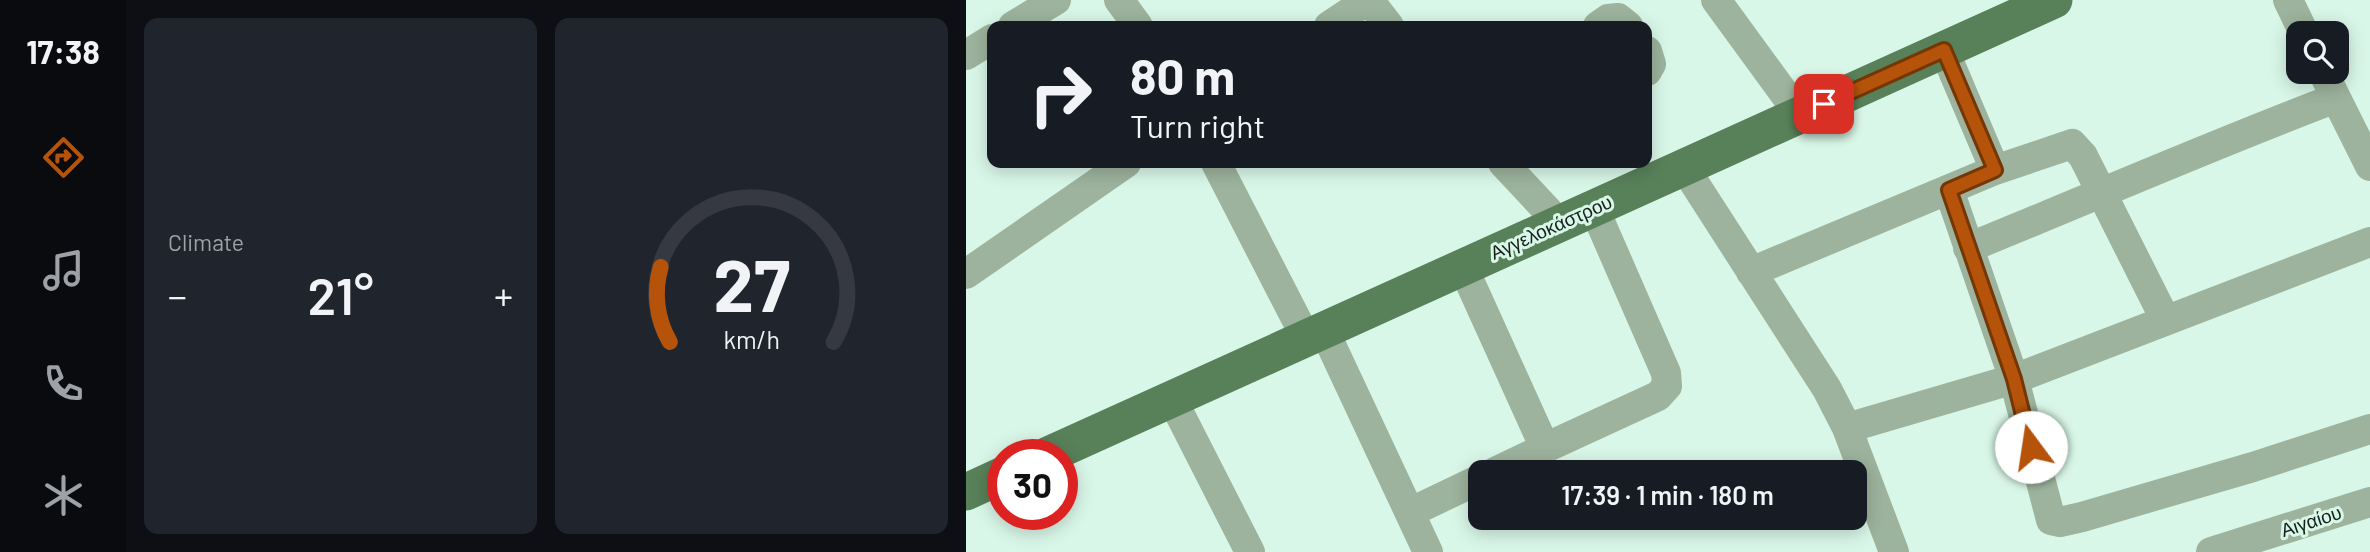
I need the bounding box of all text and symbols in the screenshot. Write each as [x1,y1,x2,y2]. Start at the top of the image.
map controls [2286,21,2349,84]
button: search [2286,21,2349,84]
text: 17:38 [26,32,100,70]
text: 80 m [1130,46,1235,105]
icon: right [1015,49,1106,140]
pin [1794,74,1854,134]
icon: arrive [1805,85,1843,123]
text: Turn right [1130,106,1265,144]
icon: directions [39,133,88,182]
street label: Αγγελοκάστρου [1486,189,1615,264]
text: Climate [168,228,244,256]
text: 27 [713,239,790,327]
icon: music [39,246,88,295]
text: 21° [307,263,374,325]
text: − [168,272,187,318]
text: + [494,272,513,318]
text: km/h [723,324,780,354]
icon: phone [39,359,88,408]
position arrow [1994,410,2068,484]
speed limit sign: 30 [987,439,1078,530]
icon: climate [39,471,88,520]
text: 17:39 · 1 min · 180 m [1561,479,1774,510]
street label: Αιγαίου [2278,500,2344,541]

